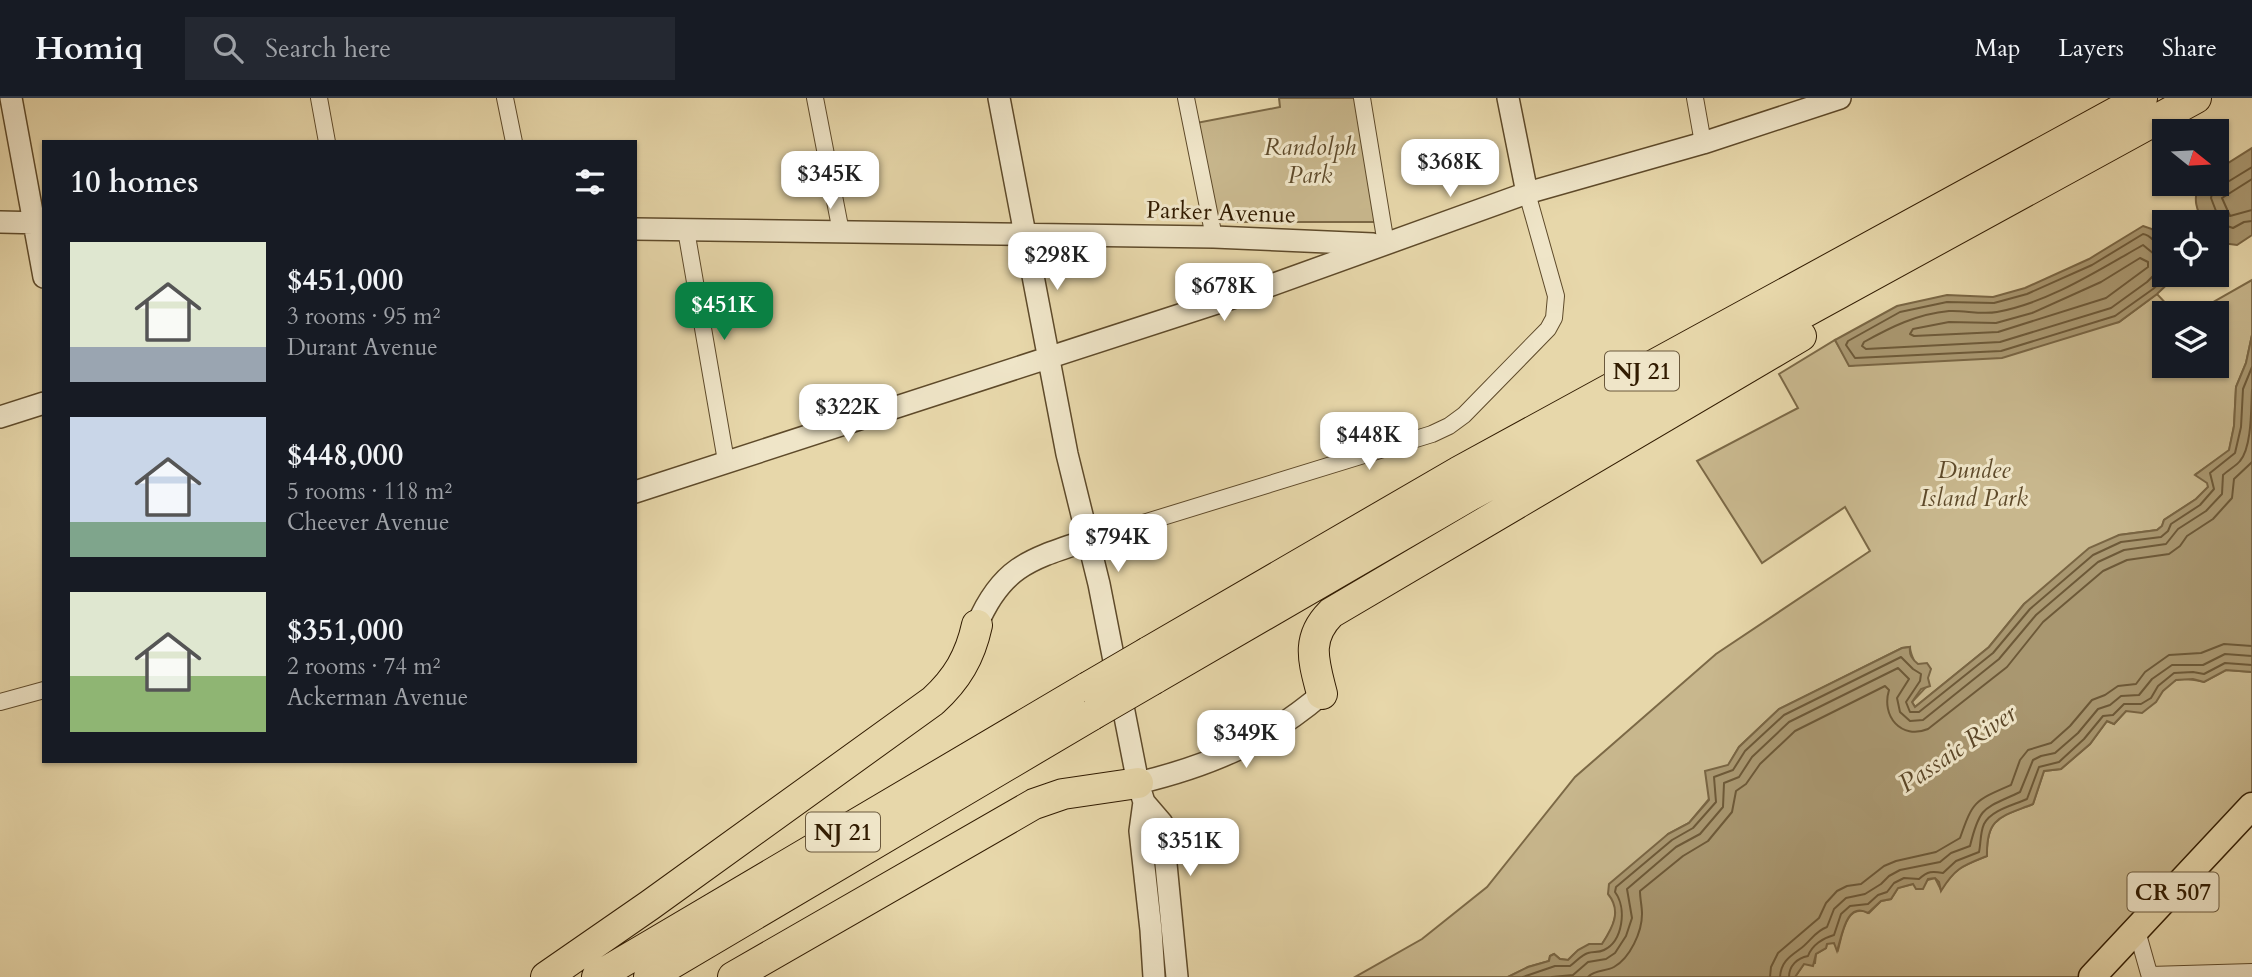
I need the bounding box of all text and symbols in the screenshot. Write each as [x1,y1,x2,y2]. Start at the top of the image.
search box [185,17,675,80]
text: Homiq [35,26,143,71]
icon: search [209,29,247,67]
text: Search here [265,31,391,66]
text: Map [1975,32,2021,65]
text: Layers [2059,32,2124,65]
text: Share [2162,32,2217,65]
north arrow [2152,119,2230,196]
map controls [2152,119,2229,378]
park label: Randolph Park [1264,131,1357,192]
pin: $368K [1401,140,1499,199]
text: $368K [1417,146,1483,177]
pin: $345K [781,152,879,211]
text: $345K [797,158,863,189]
text: 10 homes [70,162,199,203]
icon: filters [571,163,609,201]
street label: Parker Avenue [1145,193,1297,232]
button: locate [2152,210,2229,287]
pin: $298K [1008,232,1106,292]
text: $298K [1024,239,1090,270]
text: $451,000 [287,260,403,301]
pin: $678K [1175,264,1273,323]
icon: home [126,270,210,354]
text: $678K [1191,270,1257,301]
pin: $451K [675,282,773,342]
text: $451K [691,289,757,320]
text: 3 rooms · 95 m² [287,301,440,332]
button: layers [2152,301,2229,378]
text: Durant Avenue [287,332,438,363]
road number: NJ 21 [1605,352,1679,390]
pin: $322K [799,384,897,444]
text: $322K [815,391,881,422]
pin: $448K [1320,412,1418,472]
text: $448K [1336,419,1402,450]
text: $448,000 [287,435,403,476]
icon: home [126,445,210,529]
park label: Dundee Island Park [1920,454,2028,515]
text: 5 rooms · 118 m² [287,476,452,507]
text: Cheever Avenue [287,507,449,538]
pin: $794K [1069,514,1167,574]
text: $794K [1085,521,1151,552]
text: $351,000 [287,610,403,651]
icon: home [126,620,210,704]
text: 2 rooms · 74 m² [287,651,440,682]
text: Ackerman Avenue [287,682,468,713]
water label: Passaic River [1891,695,2024,801]
pin: $349K [1197,710,1295,770]
text: $349K [1213,717,1279,748]
road number: NJ 21 [806,812,880,852]
pin: $351K [1141,818,1239,878]
text: $351K [1157,825,1223,856]
road number: CR 507 [2128,872,2218,912]

